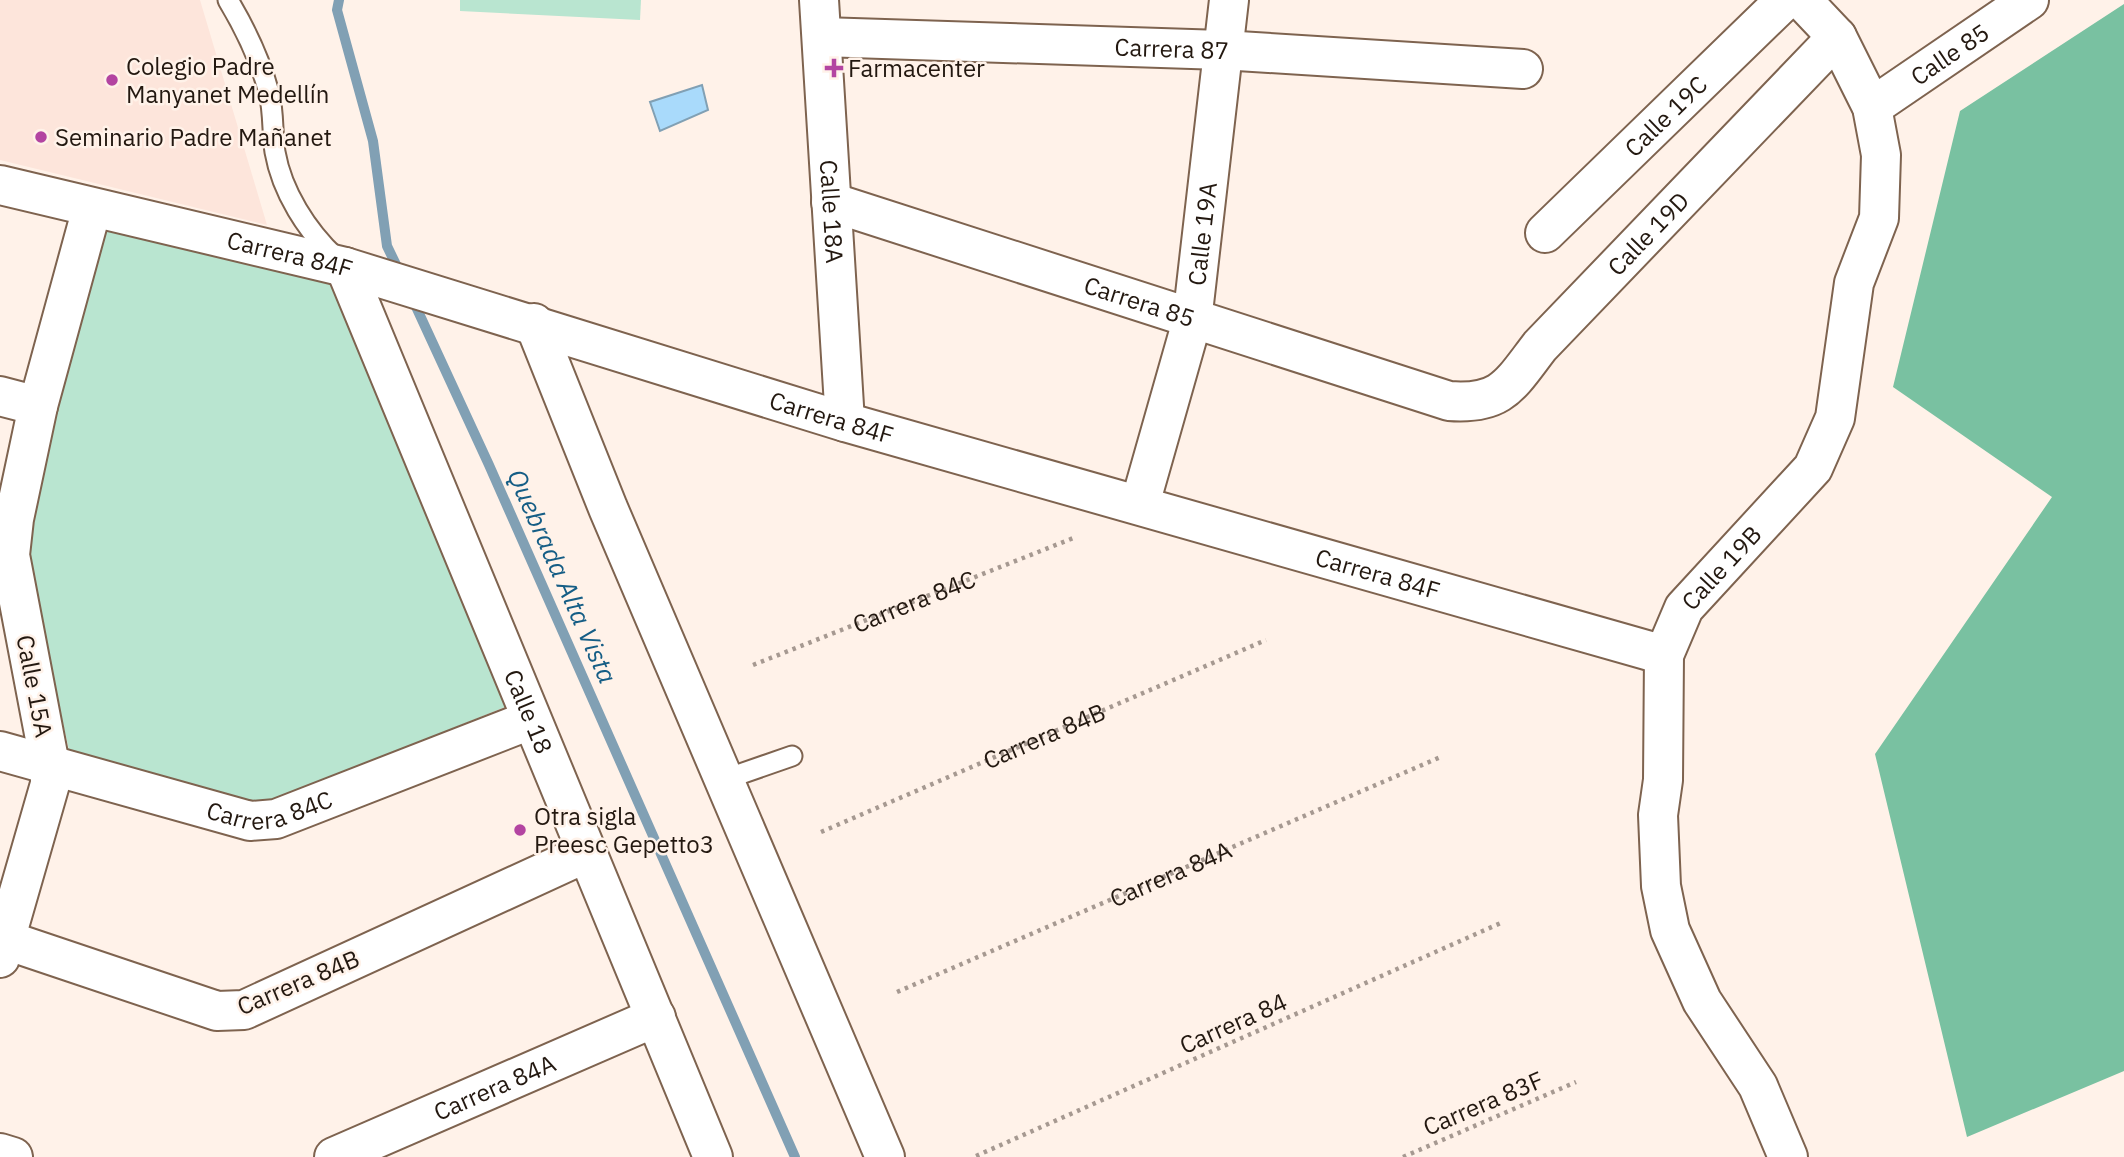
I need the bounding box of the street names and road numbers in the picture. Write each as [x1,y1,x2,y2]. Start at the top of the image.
street label: Calle 85 [1904,16,1995,92]
street label: Carrera 87 [1114,31,1230,66]
street label: Calle 19C [1617,68,1714,163]
street label: Calle 18A [813,159,851,264]
street label: Calle 19A [1180,180,1224,287]
street label: Calle 19D [1600,185,1696,282]
street label: Carrera 84F [224,224,357,284]
street label: Carrera 85 [1080,269,1199,334]
street label: Carrera 84F [766,384,897,451]
street label: Calle 19B [1674,519,1768,617]
street label: Carrera 84F [1312,541,1444,606]
street label: Carrera 84C [848,563,980,640]
street label: Calle 15A [9,632,61,740]
street label: Calle 18 [497,665,560,758]
street label: Carrera 84B [978,695,1110,776]
street label: Carrera 84C [203,783,337,837]
street label: Carrera 84A [1105,833,1236,914]
street label: Carrera 84B [232,942,364,1022]
street label: Carrera 84 [1174,985,1292,1061]
street label: Carrera 84A [429,1047,560,1128]
street label: Carrera 83F [1418,1063,1548,1143]

